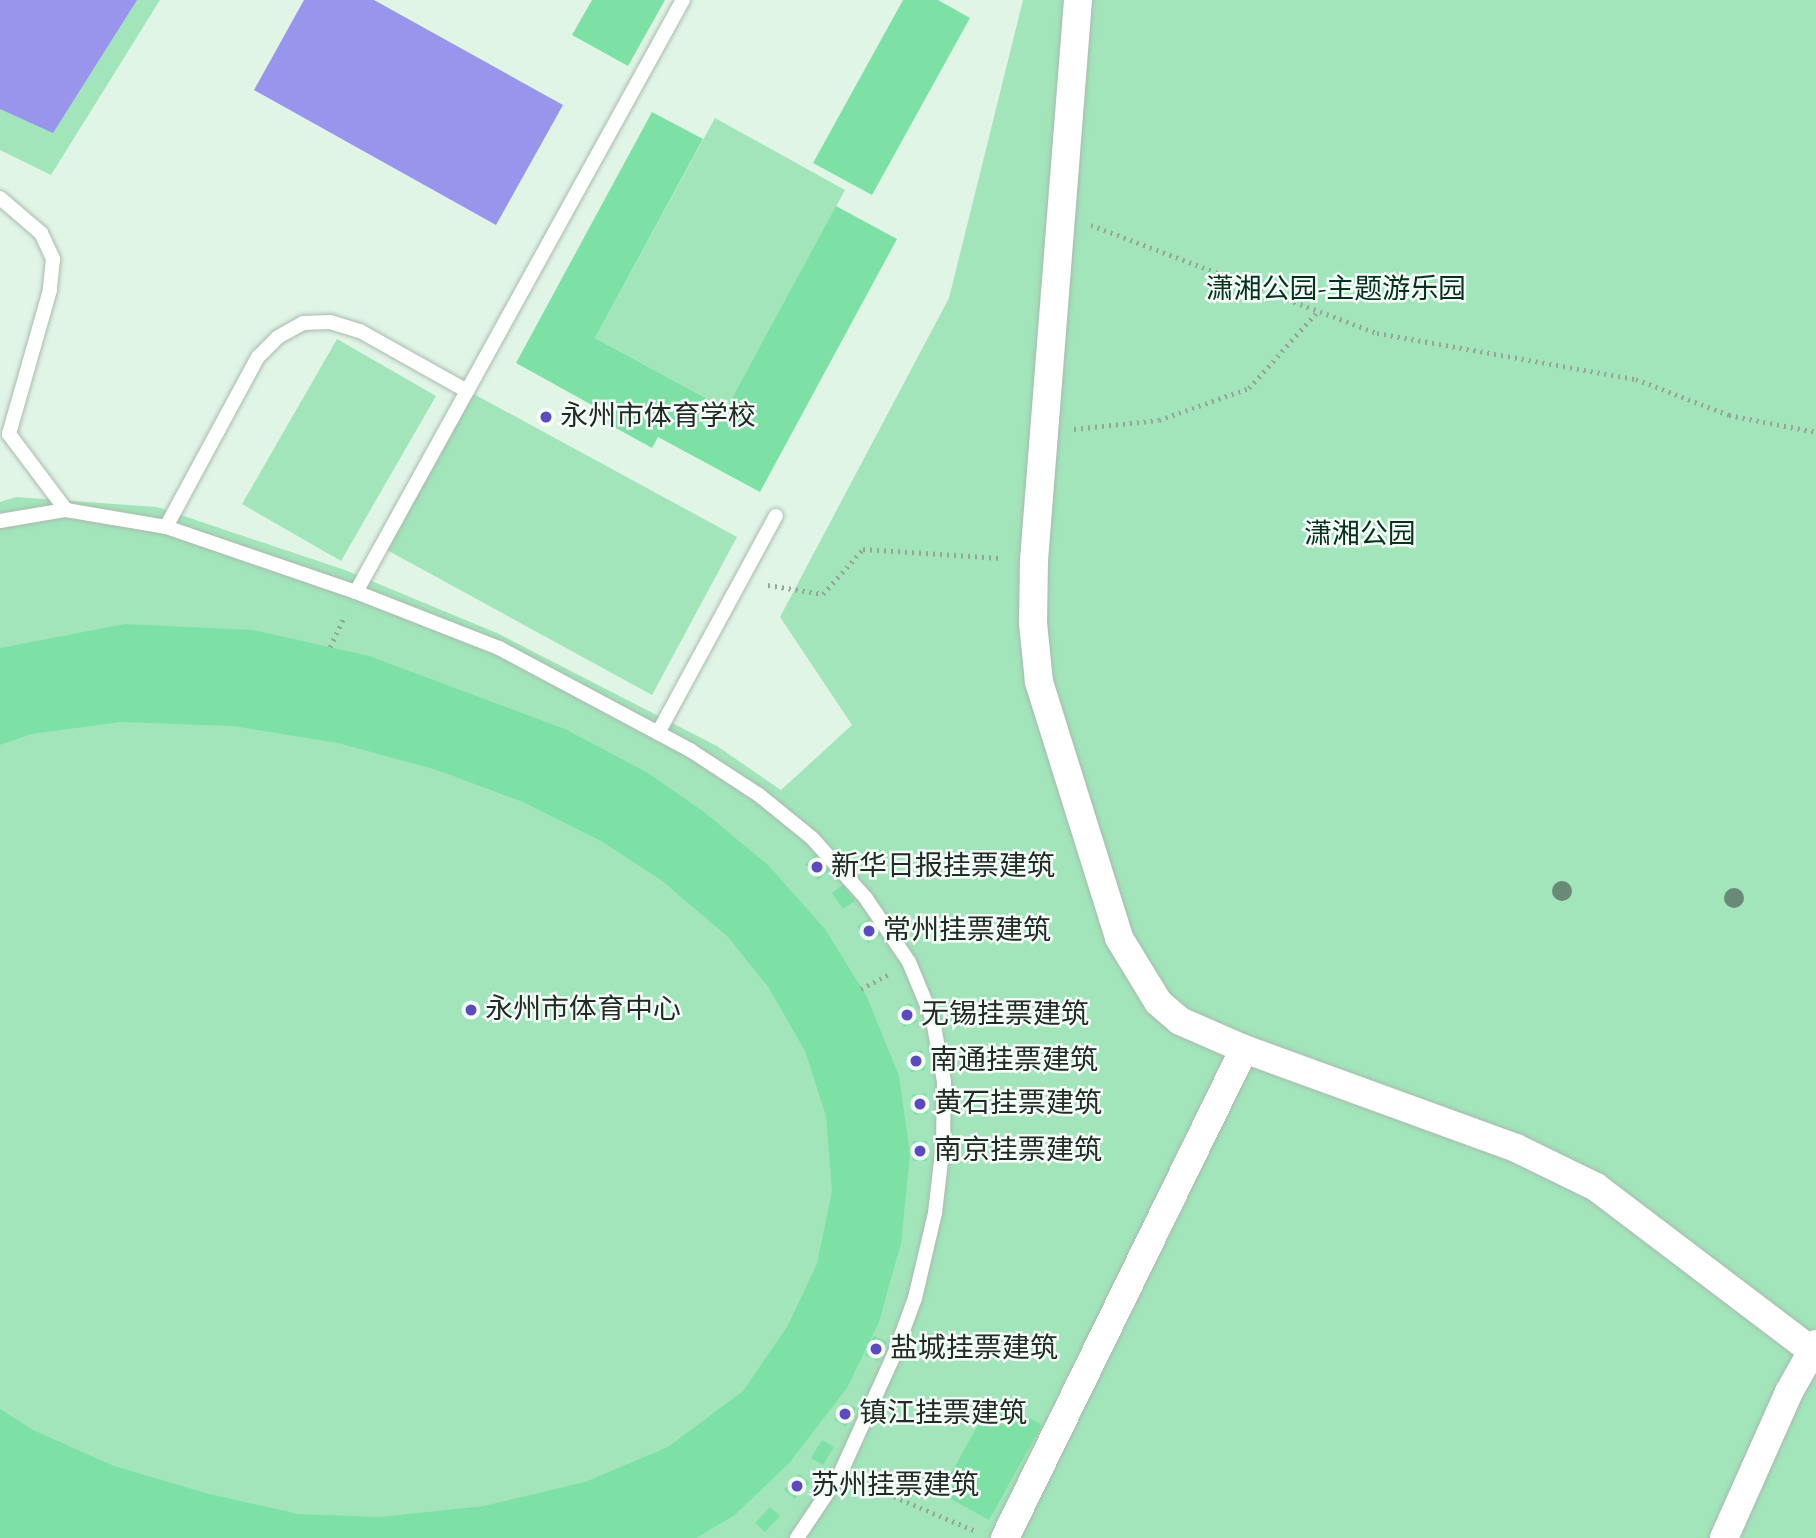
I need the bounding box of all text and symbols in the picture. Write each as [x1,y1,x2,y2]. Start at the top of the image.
park label: 潇湘公园-主题游乐园 [1206,273,1466,307]
place label: 永州市体育学校 [560,400,756,434]
marker: 永州市体育学校 [538,409,554,425]
park label: 潇湘公园 [1304,518,1416,552]
place label: 新华日报挂票建筑 [831,850,1055,884]
marker: 新华日报挂票建筑 [809,859,825,875]
place label: 常州挂票建筑 [883,914,1051,948]
marker: 常州挂票建筑 [861,923,877,939]
place label: 永州市体育中心 [485,993,681,1027]
place label: 无锡挂票建筑 [921,998,1089,1032]
marker: 永州市体育中心 [463,1002,479,1018]
marker: 无锡挂票建筑 [899,1007,915,1023]
place label: 南通挂票建筑 [930,1044,1098,1078]
marker: 南通挂票建筑 [908,1053,924,1069]
place label: 黄石挂票建筑 [934,1087,1102,1121]
marker: 黄石挂票建筑 [912,1096,928,1112]
place label: 南京挂票建筑 [934,1134,1102,1168]
marker: 南京挂票建筑 [912,1143,928,1159]
place label: 盐城挂票建筑 [890,1332,1058,1366]
marker: 盐城挂票建筑 [868,1341,884,1357]
place label: 镇江挂票建筑 [859,1397,1027,1431]
marker: 镇江挂票建筑 [837,1406,853,1422]
place label: 苏州挂票建筑 [811,1469,979,1503]
marker: 苏州挂票建筑 [789,1478,805,1494]

